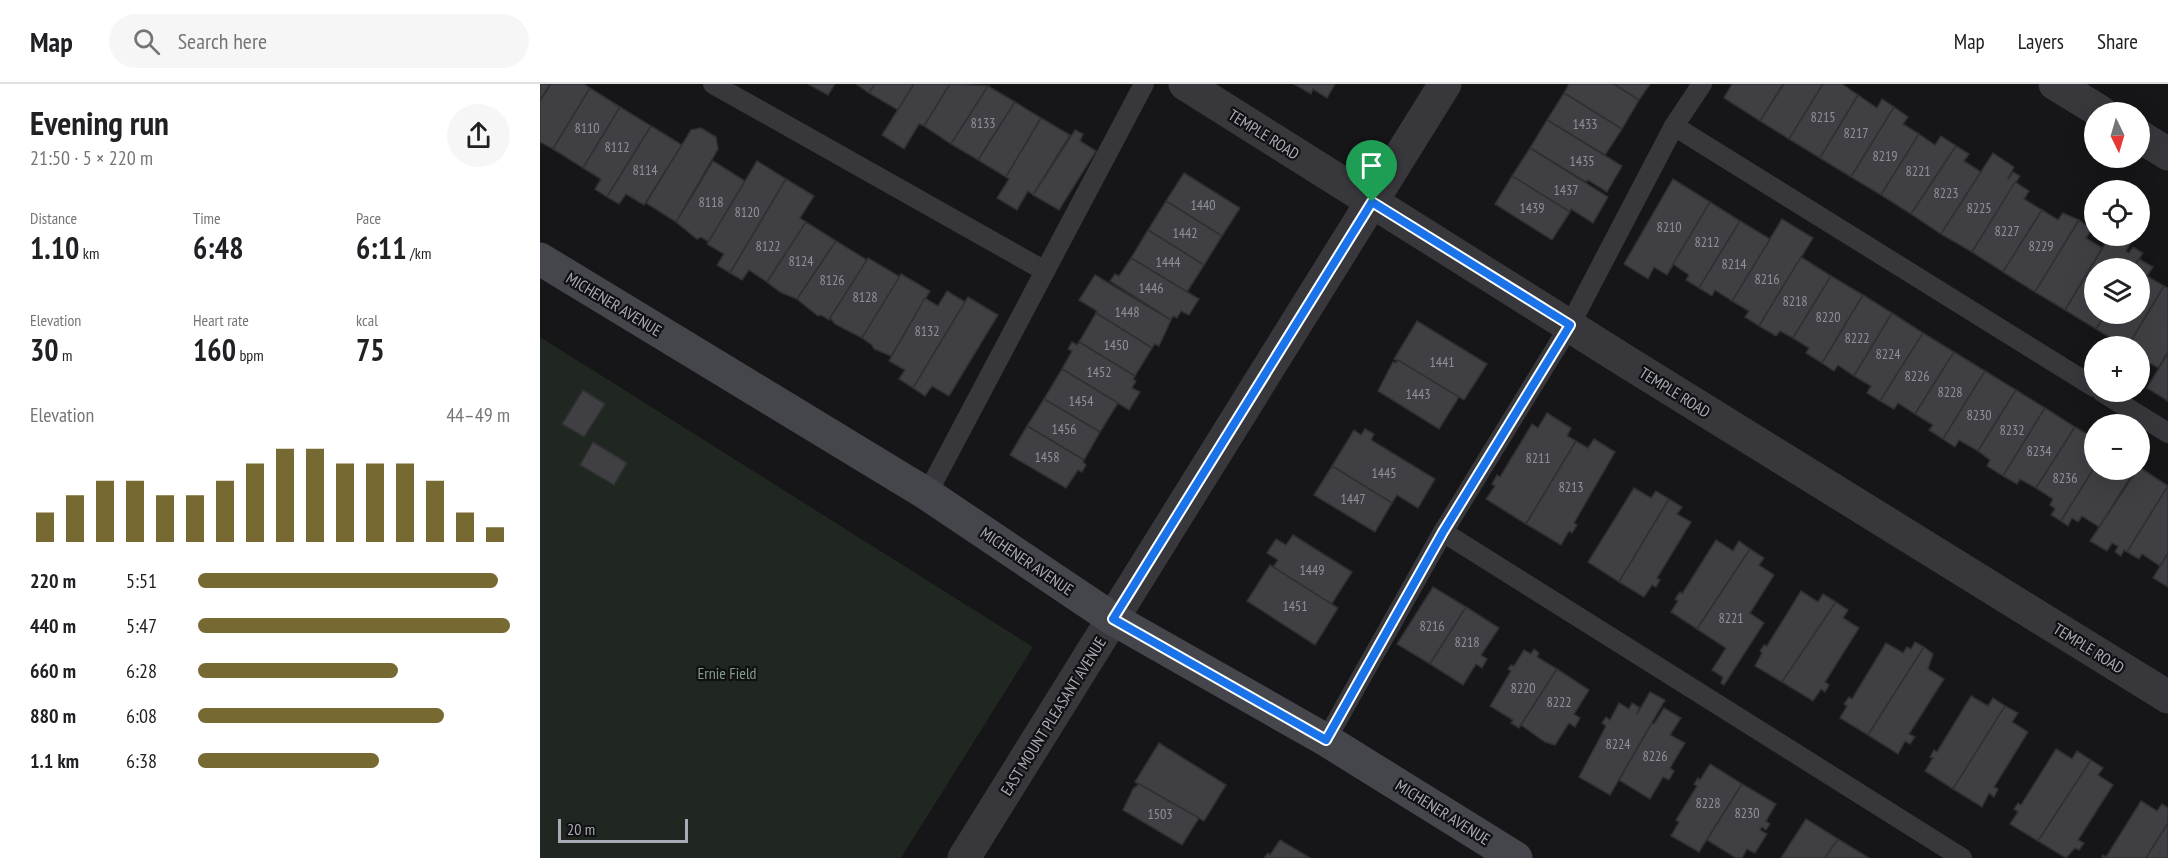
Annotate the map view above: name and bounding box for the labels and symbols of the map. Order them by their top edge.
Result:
north arrow [2084,102,2150,168]
street label: TEMPLE ROAD [1225,104,1303,164]
house number: 8215 [1810,108,1836,126]
house number: 8133 [970,114,996,132]
house number: 1433 [1572,115,1598,133]
house number: 8110 [574,119,600,137]
house number: 8217 [1843,124,1869,142]
house number: 8112 [604,138,630,156]
pin [1346,140,1397,202]
house number: 8219 [1872,147,1898,165]
house number: 1435 [1569,152,1595,170]
house number: 8114 [632,161,658,179]
house number: 8221 [1905,162,1931,180]
house number: 1437 [1553,181,1579,199]
house number: 8223 [1933,184,1959,202]
house number: 8118 [698,193,724,211]
house number: 1440 [1190,196,1216,214]
house number: 1439 [1519,199,1545,217]
house number: 8225 [1966,199,1992,217]
house number: 8120 [734,203,760,221]
house number: 8210 [1656,218,1682,236]
house number: 8227 [1994,222,2020,240]
house number: 1442 [1172,224,1198,242]
house number: 8212 [1694,233,1720,251]
house number: 8122 [755,237,781,255]
house number: 8229 [2028,237,2054,255]
house number: 8124 [788,252,814,270]
house number: 1444 [1155,253,1181,271]
house number: 8214 [1721,255,1747,273]
street label: MICHENER AVENUE [563,268,665,340]
house number: 8216 [1754,270,1780,288]
house number: 8126 [819,271,845,289]
house number: 1446 [1138,279,1164,297]
house number: 8128 [852,288,878,306]
house number: 8218 [1782,292,1808,310]
house number: 1448 [1114,303,1140,321]
house number: 8220 [1815,308,1841,326]
house number: 8132 [914,322,940,340]
house number: 8222 [1844,329,1870,347]
house number: 1450 [1103,336,1129,354]
house number: 8224 [1875,345,1901,363]
house number: 1441 [1429,353,1455,371]
street label: TEMPLE ROAD [1636,362,1714,422]
house number: 1452 [1086,363,1112,381]
house number: 8226 [1904,367,1930,385]
house number: 8228 [1937,383,1963,401]
house number: 1443 [1405,385,1431,403]
house number: 1454 [1068,392,1094,410]
house number: 8230 [1966,406,1992,424]
house number: 1456 [1051,420,1077,438]
house number: 8232 [1999,421,2025,439]
house number: 8234 [2026,442,2052,460]
house number: 1458 [1034,448,1060,466]
house number: 8211 [1525,449,1551,467]
house number: 1445 [1371,464,1397,482]
house number: 8236 [2052,469,2078,487]
house number: 8213 [1558,478,1584,496]
house number: 1447 [1340,490,1366,508]
street label: MICHENER AVENUE [977,523,1077,600]
house number: 1449 [1299,561,1325,579]
house number: 1451 [1282,597,1308,615]
house number: 8221 [1718,609,1744,627]
house number: 8216 [1419,617,1445,635]
street label: TEMPLE ROAD [2050,618,2128,678]
street label: EAST MOUNT PLEASANT AVENUE [996,633,1110,799]
house number: 8218 [1454,633,1480,651]
park label: Ernie Field [697,663,757,683]
house number: 8220 [1510,679,1536,697]
house number: 8222 [1546,693,1572,711]
house number: 8224 [1605,735,1631,753]
house number: 8226 [1642,747,1668,765]
street label: MICHENER AVENUE [1392,775,1494,849]
house number: 8228 [1695,794,1721,812]
house number: 8230 [1734,804,1760,822]
house number: 1503 [1147,805,1173,823]
scale bar [558,816,688,844]

